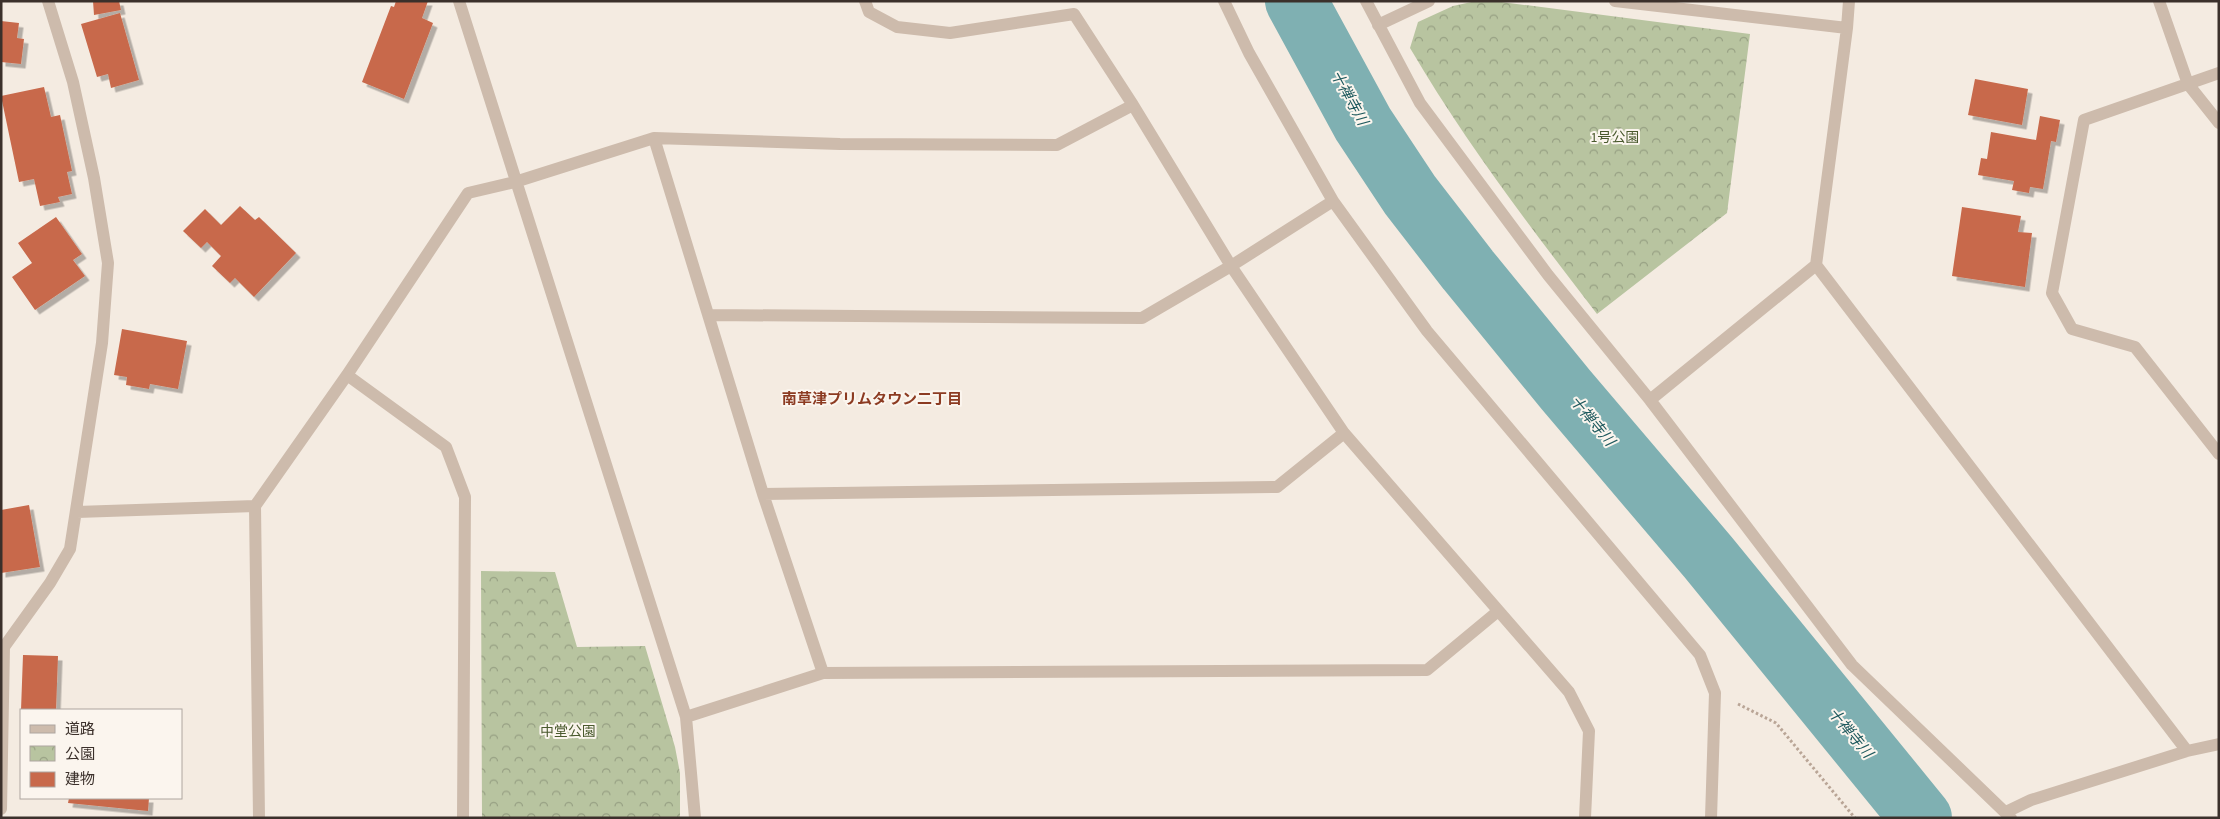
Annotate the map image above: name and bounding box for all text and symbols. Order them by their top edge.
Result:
water label: 十禅寺川 [1325,67,1374,131]
park label: 1号公園 [1591,128,1639,148]
district label: 南草津プリムタウン二丁目 [782,389,962,410]
water label: 十禅寺川 [1565,391,1621,452]
water label: 十禅寺川 [1823,703,1879,764]
legend [20,709,182,799]
text: 道路 [65,719,95,740]
park label: 中堂公園 [540,722,596,742]
text: 公園 [65,744,95,765]
text: 建物 [65,769,95,790]

